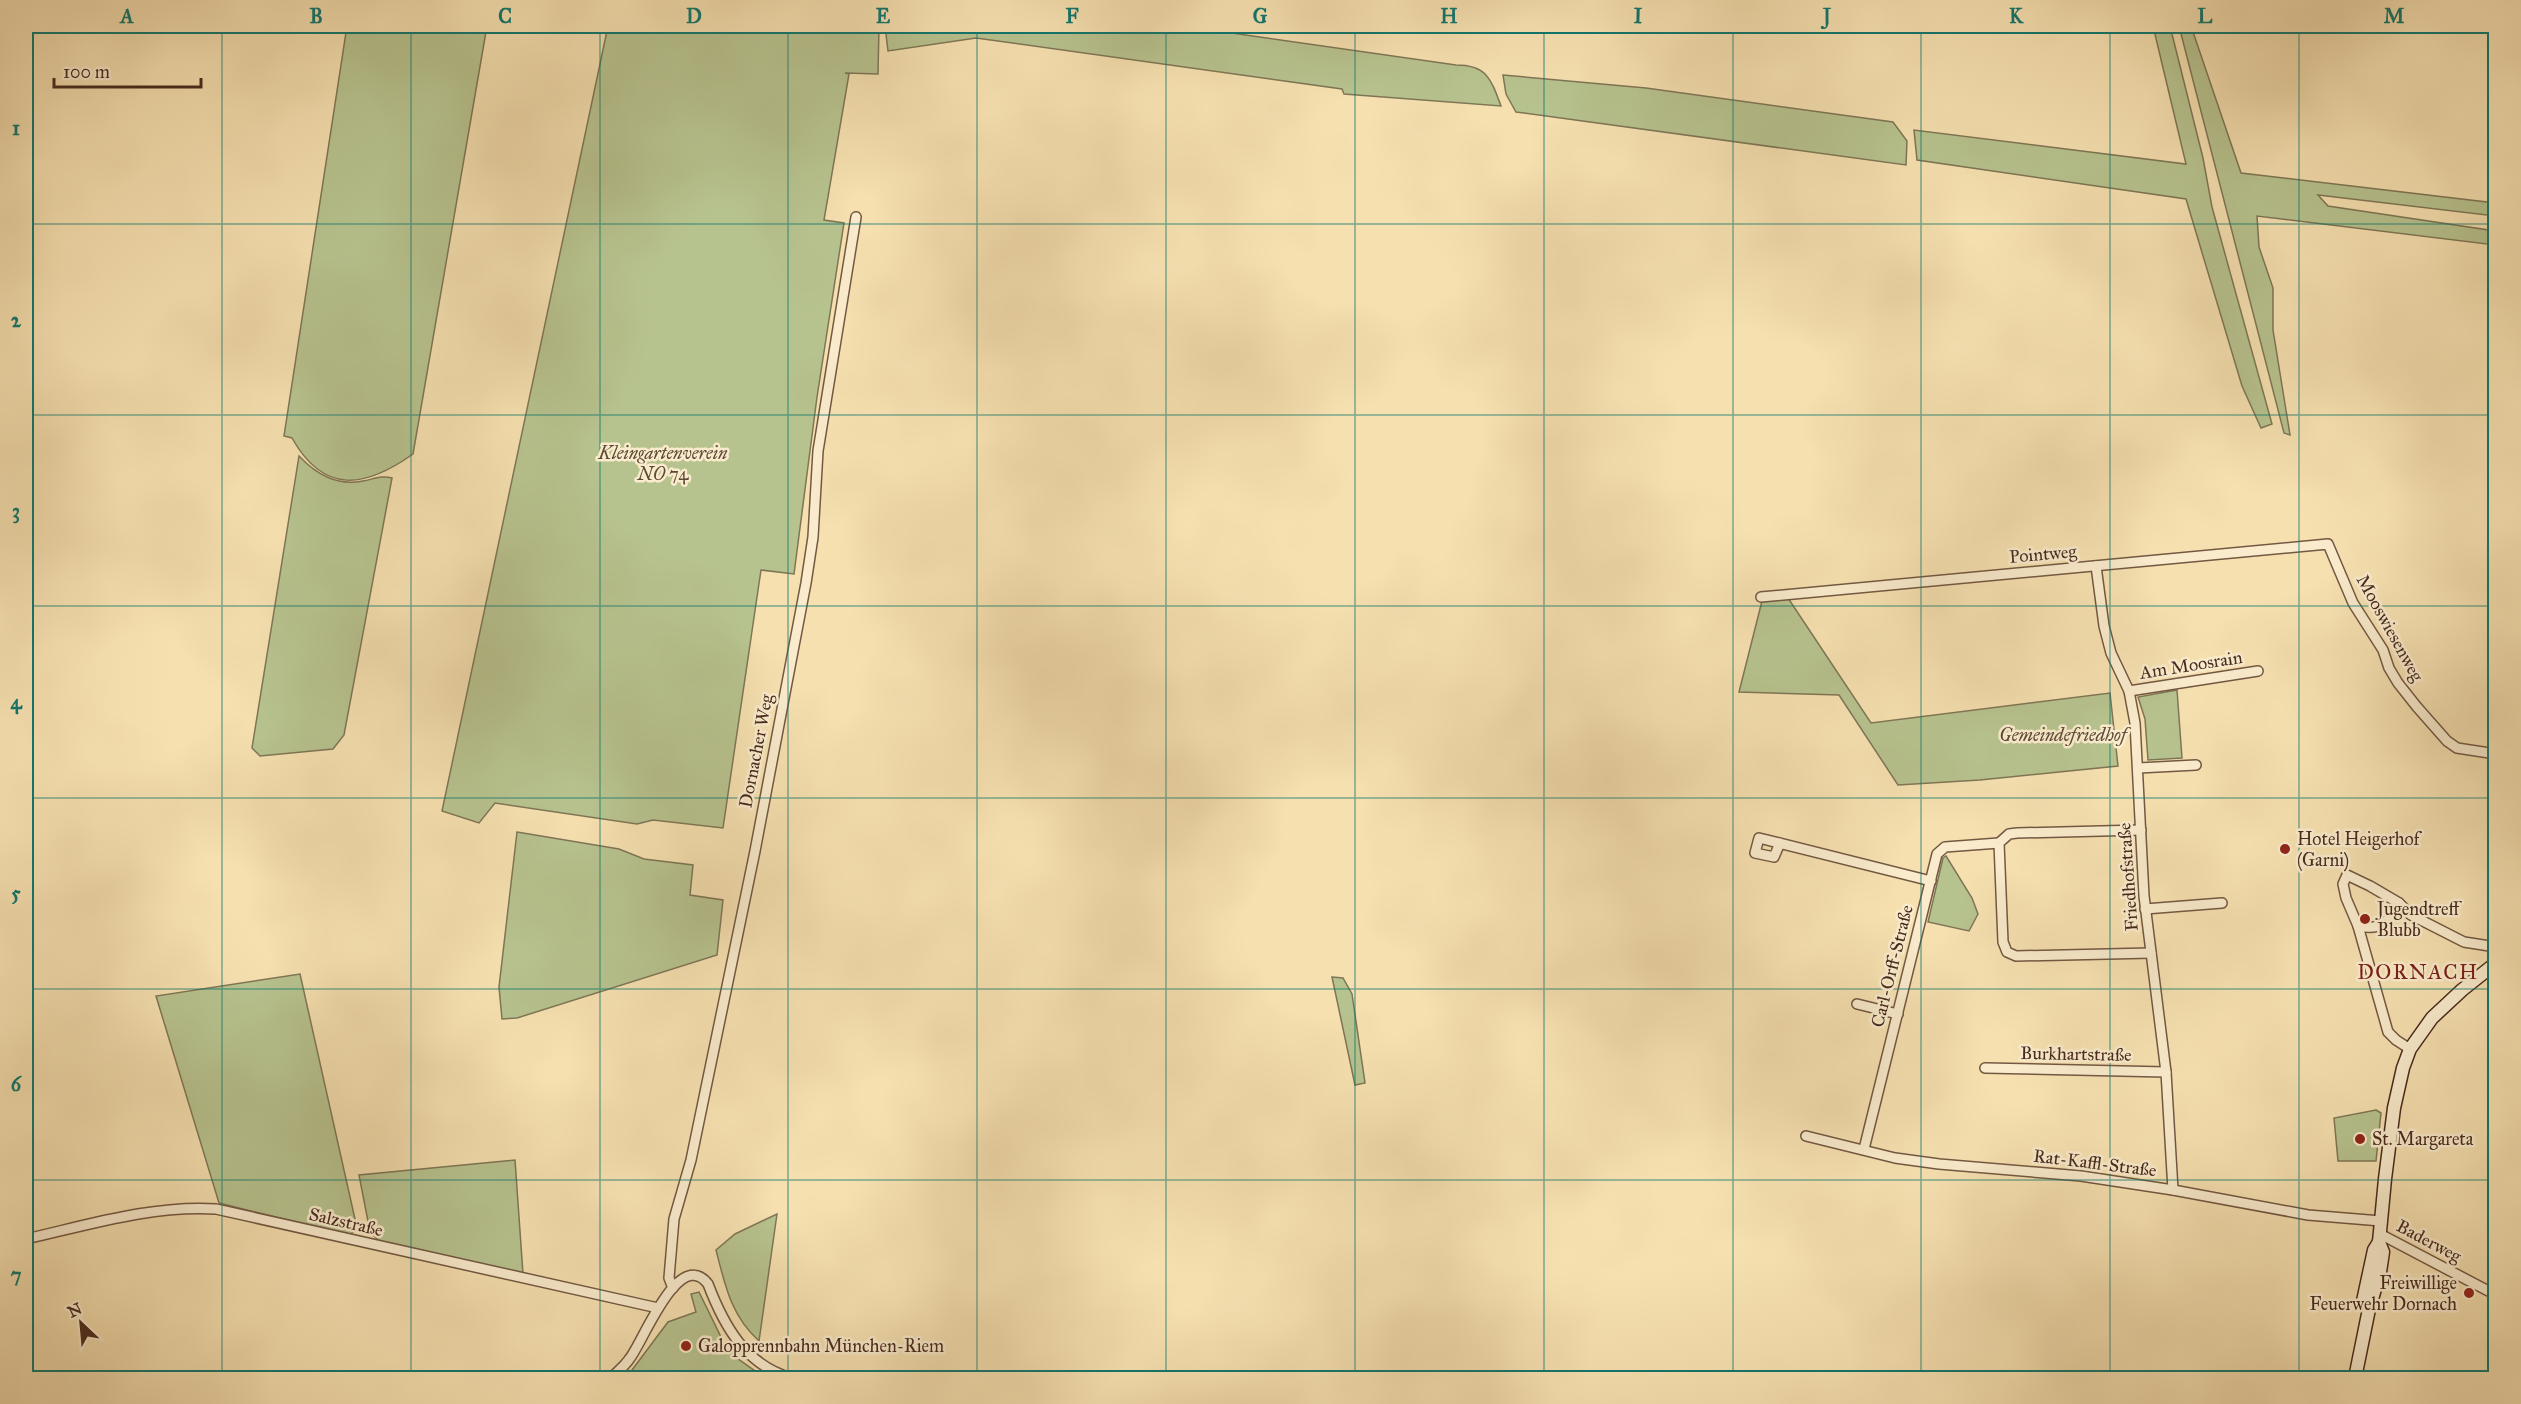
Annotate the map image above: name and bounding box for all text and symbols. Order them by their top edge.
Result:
text: A [118,4,134,28]
text: B [309,4,323,28]
text: C [498,4,512,28]
text: D [686,4,702,28]
text: E [876,4,891,28]
text: F [1065,4,1079,28]
text: G [1253,4,1268,28]
text: H [1440,4,1458,28]
text: I [1634,4,1643,28]
text: J [1820,4,1832,30]
text: K [2009,4,2024,28]
text: L [2198,4,2213,28]
text: M [2384,4,2405,28]
scale bar [54,51,201,89]
text: 100 m [63,61,110,83]
text: 1 [12,116,20,140]
text: 2 [11,308,22,332]
park label: Kleingartenverein NO 74 [598,442,728,485]
text: 3 [12,499,20,524]
street label: Pointweg [2008,540,2078,569]
street label: Mooswiesenweg [2351,571,2429,686]
street label: Am Moosrain [2137,646,2244,684]
text: 4 [10,690,22,715]
street label: Dornacher Weg [734,692,779,810]
park label: Gemeindefriedhof [1999,724,2132,746]
street label: Friedhofstraße [2113,822,2143,932]
place label: Hotel Heigerhof (Garni) [2297,828,2423,872]
marker: Hotel Heigerhof (Garni) [2278,842,2292,856]
text: 5 [11,881,21,905]
place label: Jugendtreff Blubb [2375,898,2463,941]
street label: Carl-Orff-Straße [1866,903,1918,1029]
marker: Jugendtreff Blubb [2358,912,2372,926]
district label: DORNACH [2357,959,2479,985]
street label: Burkhartstraße [2020,1042,2132,1066]
text: 6 [11,1072,23,1096]
place label: St. Margareta [2372,1128,2474,1151]
marker: St. Margareta [2353,1132,2367,1146]
street label: Rat-Kaffl-Straße [2032,1145,2158,1181]
street label: Salzstraße [307,1203,385,1241]
street label: Baderweg [2392,1215,2466,1268]
text: 7 [11,1263,22,1287]
place label: Freiwillige Feuerwehr Dornach [2309,1272,2457,1315]
marker: Freiwillige Feuerwehr Dornach [2462,1286,2476,1300]
north arrow [51,1293,111,1353]
text: N [64,1298,85,1321]
place label: Galopprennbahn München-Riem [698,1335,944,1357]
marker: Galopprennbahn München-Riem [679,1339,693,1353]

